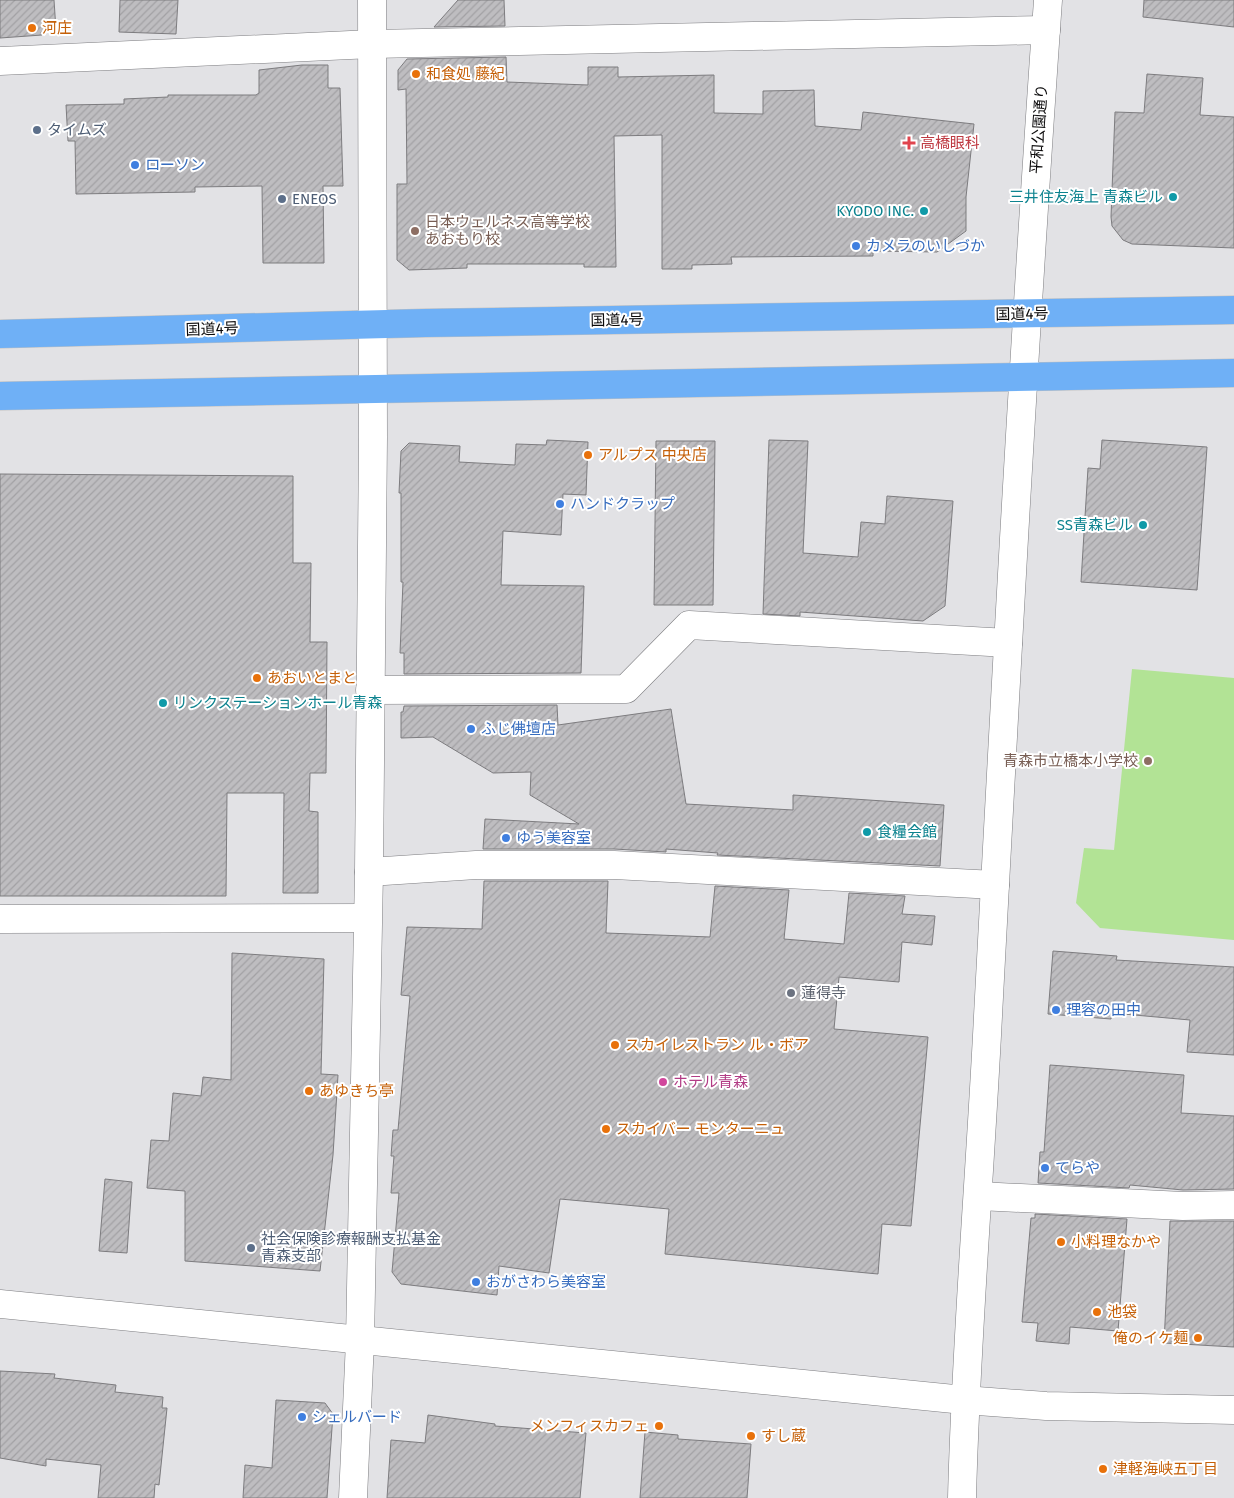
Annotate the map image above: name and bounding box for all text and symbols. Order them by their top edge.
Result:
place label: 河庄 [42,19,72,37]
marker: 河庄 [26,22,38,34]
place label: 和食処 藤紀 [426,65,505,83]
marker: 和食処 藤紀 [410,68,422,80]
street label: 平和公園通り [1027,83,1051,175]
place label: タイムズ [47,121,107,139]
marker: タイムズ [31,124,43,136]
place label: 高橋眼科 [920,134,980,152]
marker: 高橋眼科 [902,136,916,150]
place label: ローソン [145,156,205,174]
marker: ローソン [129,159,141,171]
place label: 三井住友海上 青森ビル [1009,188,1163,206]
place label: ENEOS [292,190,337,208]
marker: 三井住友海上 青森ビル [1167,191,1179,203]
marker: ENEOS [276,193,288,205]
place label: KYODO INC. [836,202,914,220]
marker: KYODO INC. [918,205,930,217]
place label: 日本ウェルネス高等学校 あおもり校 [425,213,590,248]
marker: 日本ウェルネス高等学校 あおもり校 [409,225,421,237]
place label: カメラのいしづか [866,237,985,255]
marker: カメラのいしづか [850,240,862,252]
street label: 国道4号 [995,305,1049,323]
street label: 国道4号 [590,311,644,329]
street label: 国道4号 [185,319,239,339]
place label: アルプス 中央店 [598,446,707,464]
marker: アルプス 中央店 [582,449,594,461]
place label: ハンドクラップ [570,495,675,513]
marker: ハンドクラップ [554,498,566,510]
place label: SS青森ビル [1057,516,1133,534]
marker: SS青森ビル [1137,519,1149,531]
place label: あおいとまと [267,669,357,687]
marker: あおいとまと [251,672,263,684]
place label: リンクステーションホール青森 [173,694,382,712]
marker: リンクステーションホール青森 [157,697,169,709]
place label: ふじ佛壇店 [481,720,556,738]
marker: ふじ佛壇店 [465,723,477,735]
place label: 青森市立橋本小学校 [1003,752,1138,770]
marker: 青森市立橋本小学校 [1142,755,1154,767]
place label: 食糧会館 [877,823,937,841]
marker: 食糧会館 [861,826,873,838]
place label: ゆう美容室 [516,829,591,847]
marker: ゆう美容室 [500,832,512,844]
place label: 蓮得寺 [801,984,846,1002]
marker: 蓮得寺 [785,987,797,999]
place label: 理容の田中 [1066,1001,1141,1019]
marker: 理容の田中 [1050,1004,1062,1016]
place label: スカイレストラン ル・ボア [625,1036,809,1054]
marker: スカイレストラン ル・ボア [609,1039,621,1051]
place label: ホテル青森 [673,1073,748,1091]
marker: ホテル青森 [657,1076,669,1088]
place label: あゆきち亭 [319,1082,394,1100]
marker: あゆきち亭 [303,1085,315,1097]
place label: スカイバー モンターニュ [616,1120,785,1138]
marker: スカイバー モンターニュ [600,1123,612,1135]
place label: てらや [1055,1159,1100,1177]
marker: てらや [1039,1162,1051,1174]
place label: 社会保険診療報酬支払基金 青森支部 [261,1230,441,1265]
place label: 小料理なかや [1071,1233,1161,1251]
marker: 小料理なかや [1055,1236,1067,1248]
marker: 社会保険診療報酬支払基金 青森支部 [245,1242,257,1254]
place label: おがさわら美容室 [486,1273,606,1291]
marker: おがさわら美容室 [470,1276,482,1288]
place label: 池袋 [1107,1303,1137,1321]
marker: 池袋 [1091,1306,1103,1318]
place label: 俺のイケ麺 [1113,1329,1188,1347]
marker: 俺のイケ麺 [1192,1332,1204,1344]
place label: シェルバード [312,1408,402,1426]
marker: シェルバード [296,1411,308,1423]
place label: メンフィスカフェ [530,1417,649,1435]
marker: メンフィスカフェ [653,1420,665,1432]
place label: すし蔵 [761,1427,806,1445]
marker: すし蔵 [745,1430,757,1442]
place label: 津軽海峡五丁目 [1113,1460,1218,1478]
marker: 津軽海峡五丁目 [1097,1463,1109,1475]

